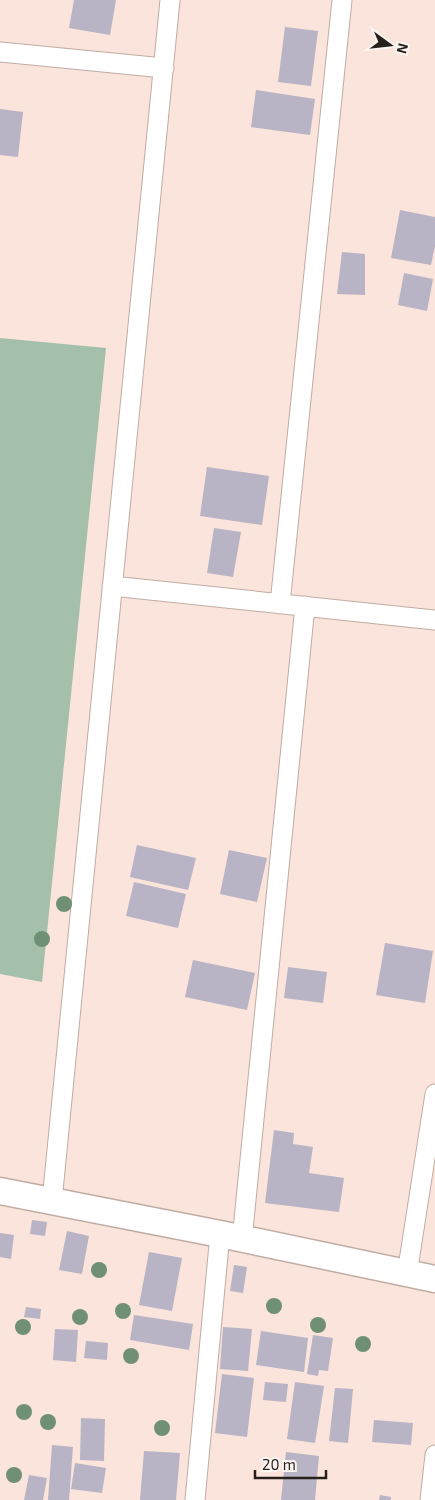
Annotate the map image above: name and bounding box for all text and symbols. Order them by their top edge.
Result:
north arrow [365,20,415,70]
text: N [394,41,413,56]
scale bar [255,1448,326,1480]
text: 20 m [262,1455,296,1473]

